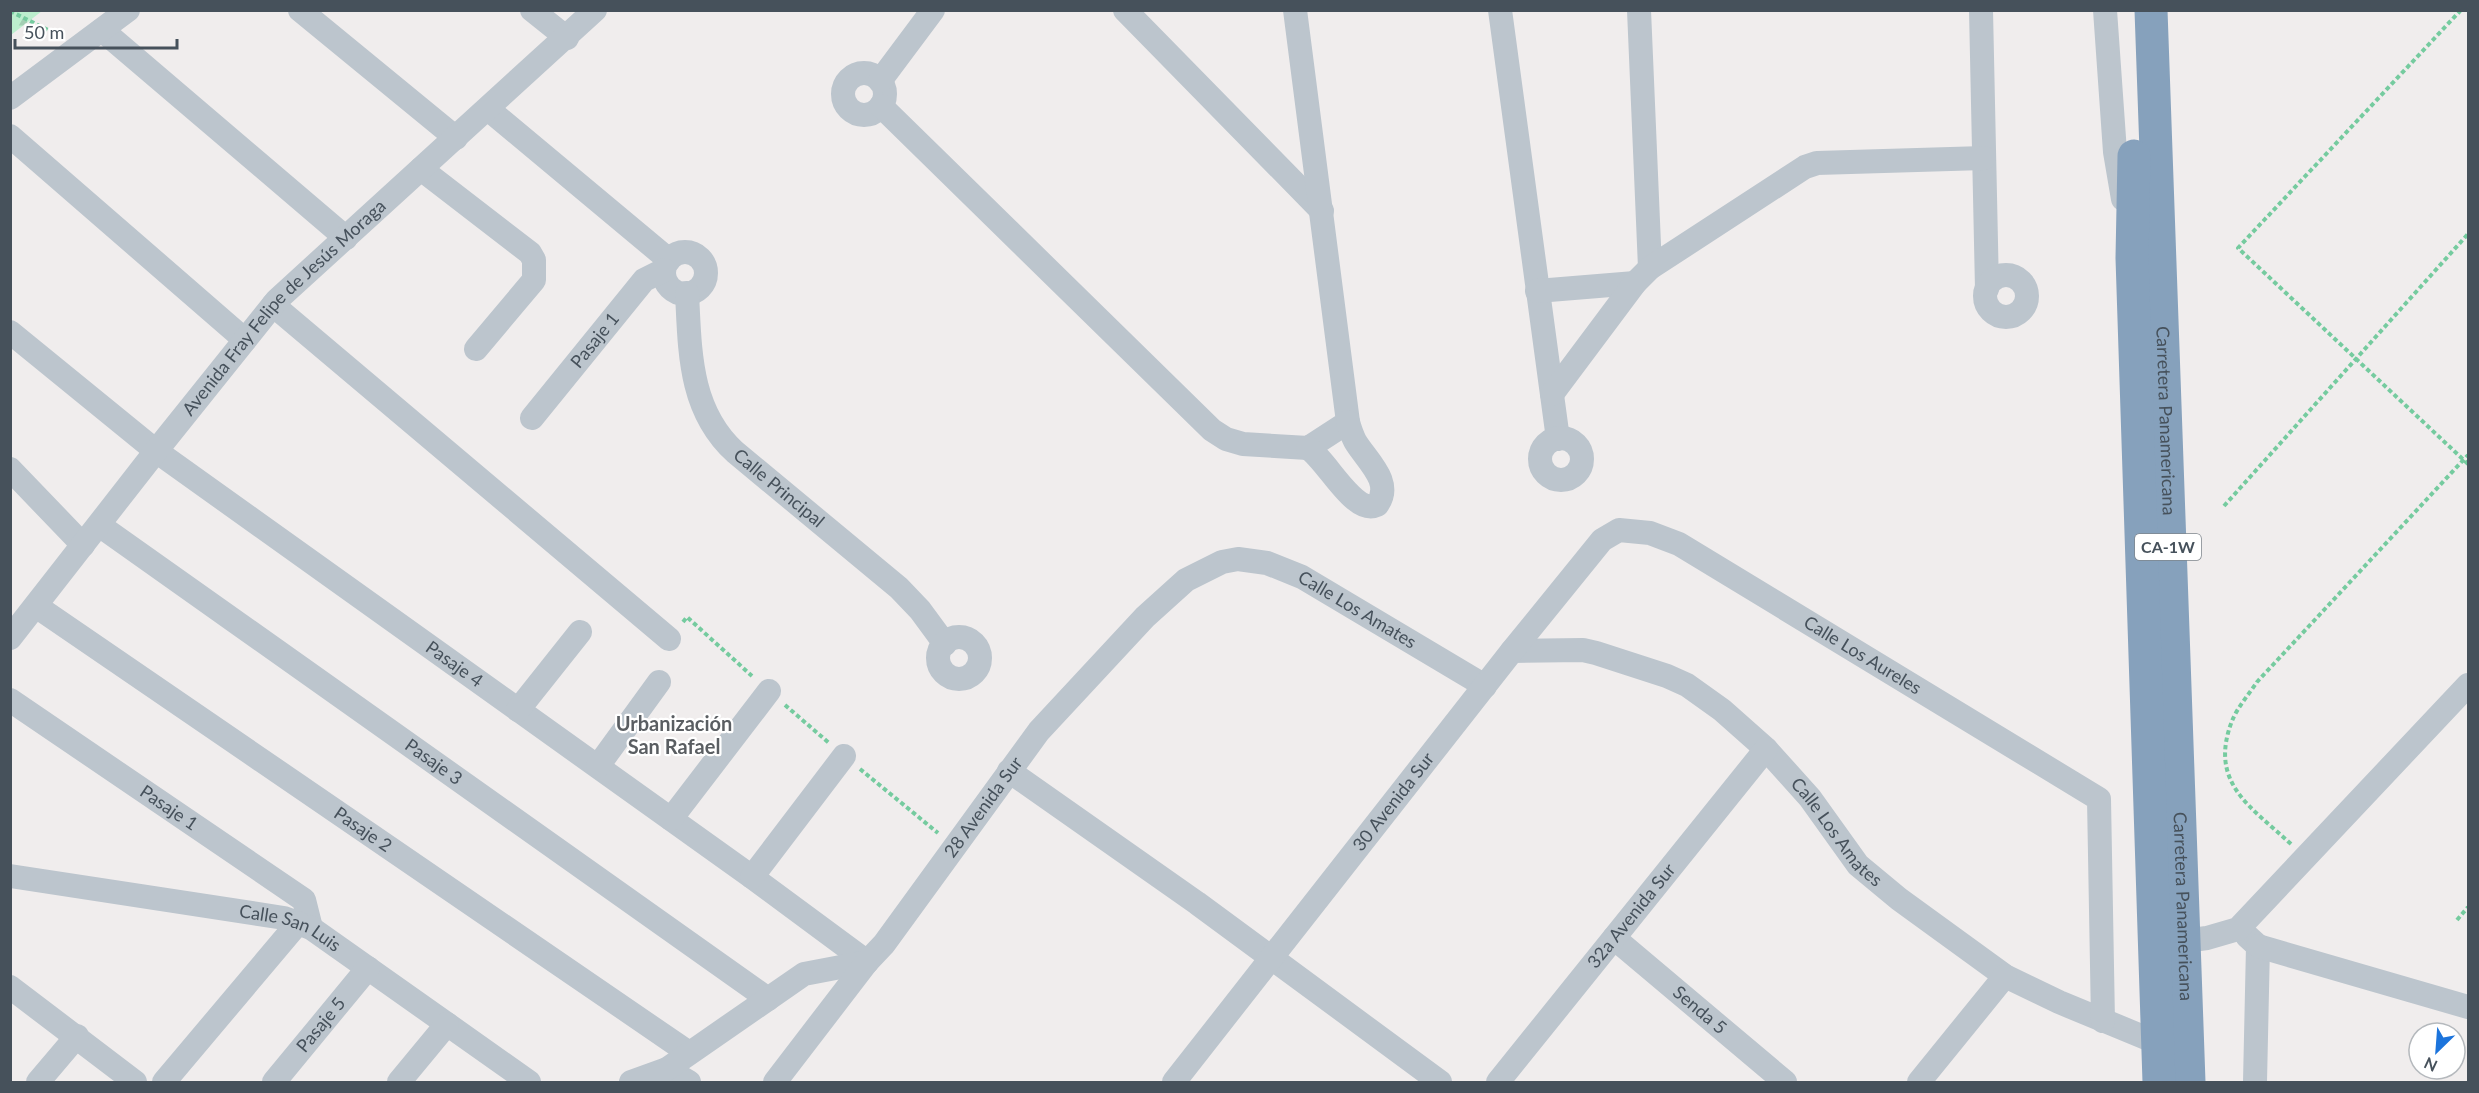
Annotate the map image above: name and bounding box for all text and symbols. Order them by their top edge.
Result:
scale bar [15,12,177,50]
text: 50 m [24,21,64,43]
street label: Avenida Fray Felipe de Jesús Moraga [177,194,390,420]
street label: Pasaje 1 [565,308,623,372]
street label: Carretera Panamericana [2152,326,2181,516]
street label: Calle Principal [730,444,829,532]
road number: CA-1W [2135,534,2201,560]
street label: Calle Los Amates [1295,565,1421,653]
street label: Calle Los Aureles [1800,610,1926,699]
street label: Pasaje 4 [422,636,488,691]
district label: Urbanización San Rafael [616,711,732,758]
street label: Pasaje 3 [401,733,467,789]
street label: 30 Avenida Sur [1347,747,1439,855]
street label: 28 Avenida Sur [939,752,1027,861]
street label: Calle Los Amates [1787,773,1887,891]
street label: Pasaje 1 [136,780,202,835]
street label: Pasaje 2 [330,801,396,856]
street label: Carretera Panamericana [2169,811,2198,1001]
street label: 32a Avenida Sur [1582,858,1680,972]
street label: Calle San Luis [238,899,346,956]
street label: Senda 5 [1669,981,1732,1038]
street label: Pasaje 5 [291,992,350,1056]
north arrow [2407,1021,2467,1081]
text: N [2421,1054,2440,1076]

